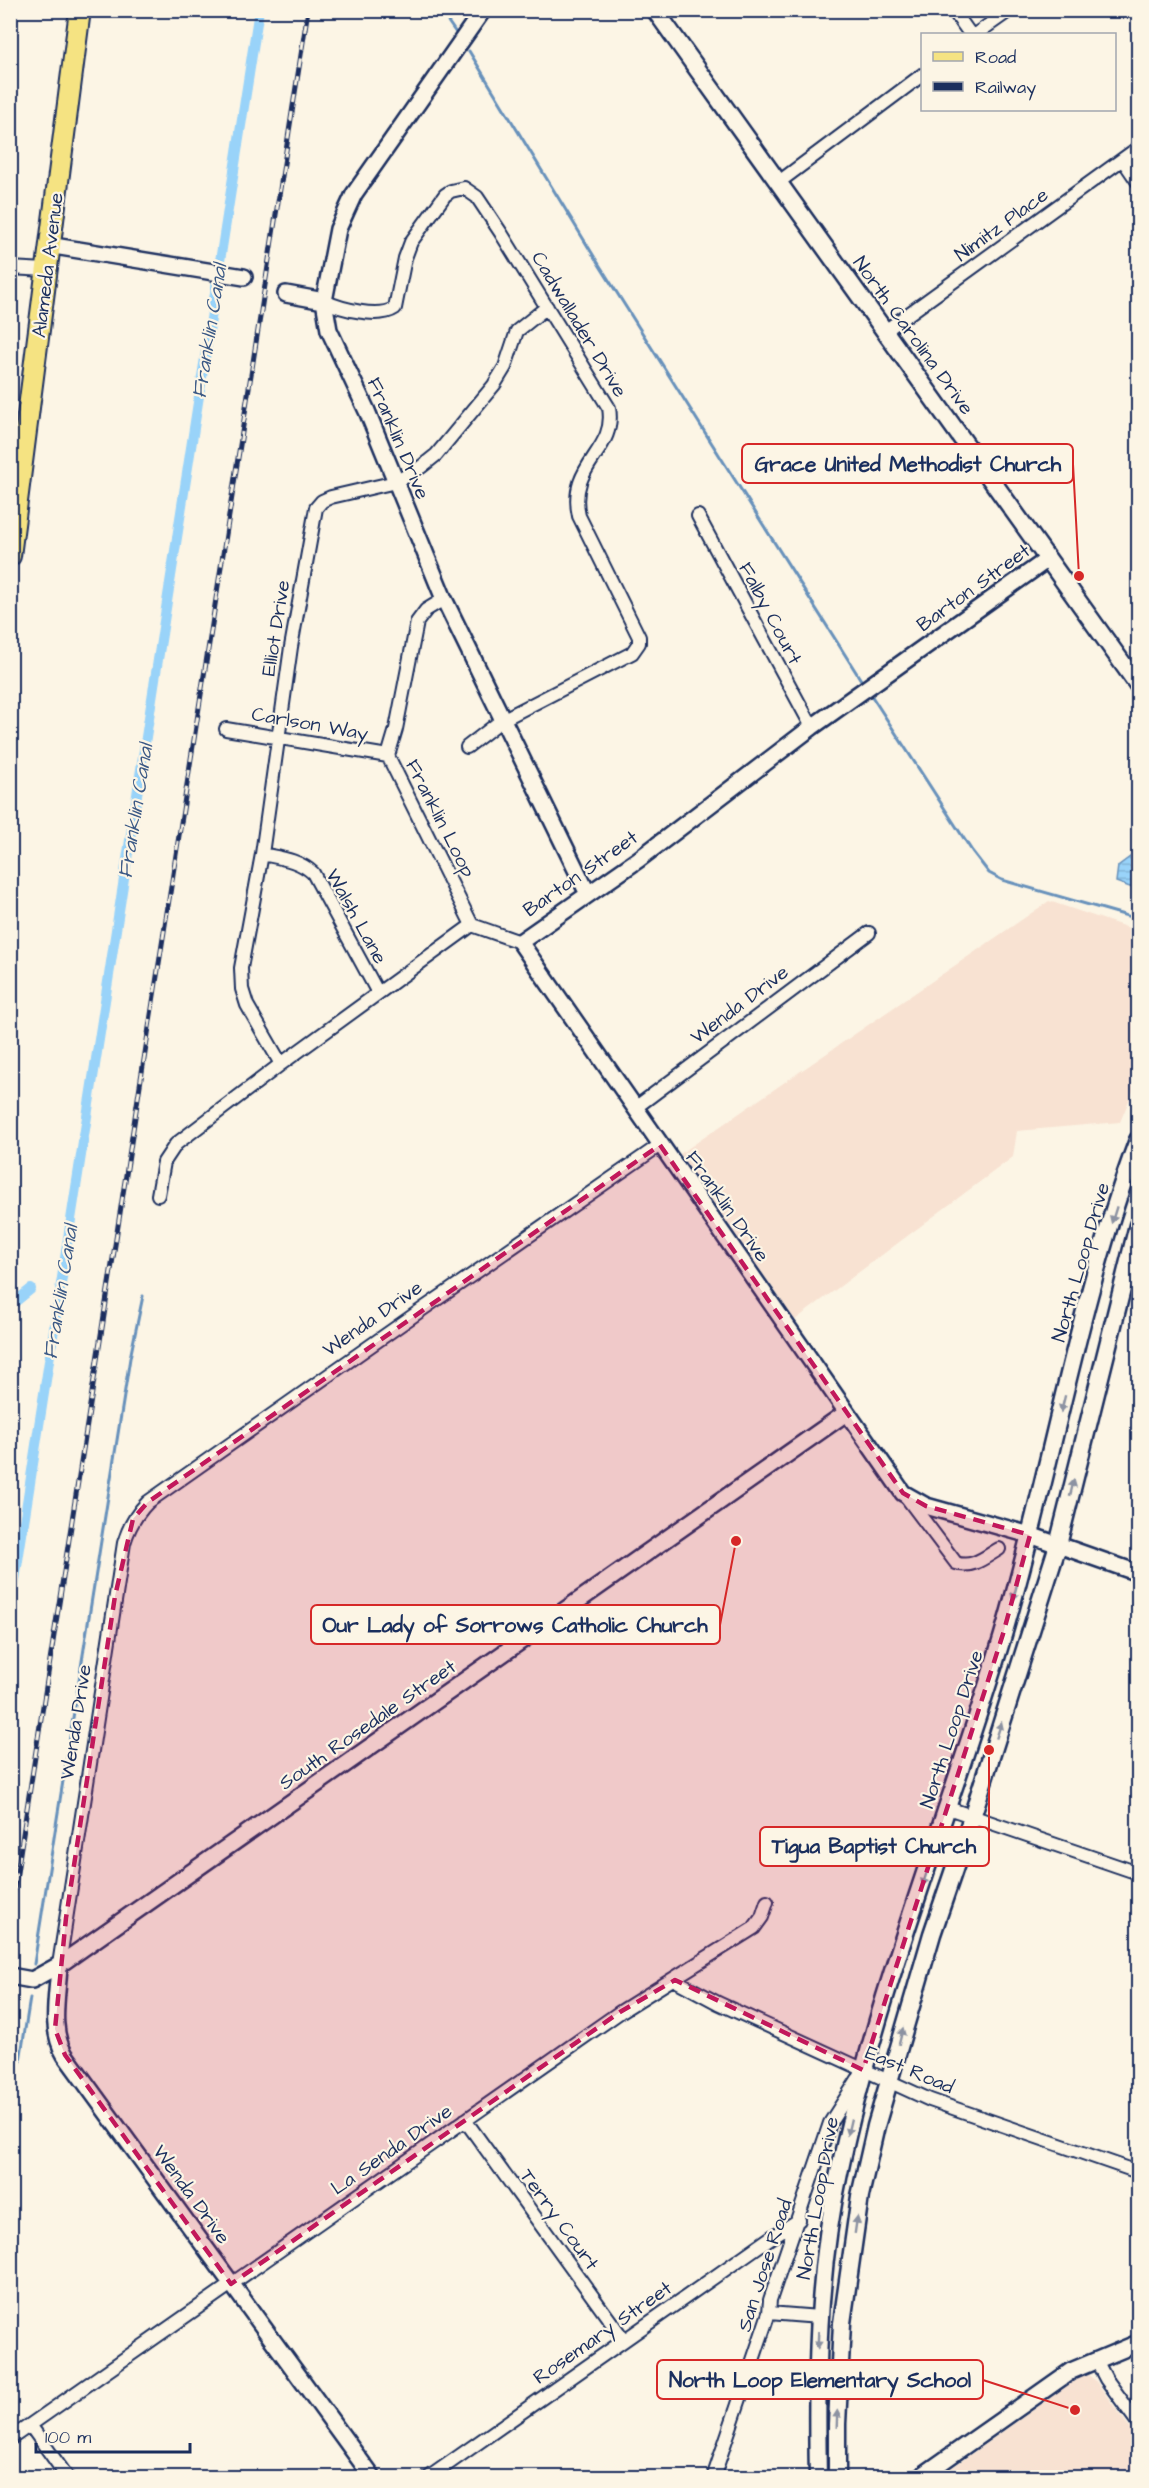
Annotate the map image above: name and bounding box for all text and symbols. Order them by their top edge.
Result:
legend [921,33,1116,111]
text: Road [975,45,1016,70]
text: Railway [975,75,1036,101]
street label: Nimitz Place [949,181,1054,268]
street label: Alameda Avenue [25,191,71,339]
street label: Cadwallader Drive [524,246,634,403]
street label: North Carolina Drive [846,250,980,421]
water label: Franklin Canal [185,259,235,400]
street label: Franklin Drive [360,373,436,504]
callout: Grace United Methodist Church [742,444,1073,483]
text: Grace United Methodist Church [755,450,1062,479]
street label: Barton Street [911,537,1036,639]
street label: Falby Court [731,557,809,670]
street label: Elliot Drive [255,578,297,678]
street label: Carlson Way [249,700,370,749]
water label: Franklin Canal [111,739,161,880]
street label: Franklin Loop [398,755,482,882]
street label: Barton Street [517,824,644,924]
street label: Walsh Lane [318,864,394,969]
street label: Wenda Drive [685,959,795,1051]
street label: Franklin Drive [679,1145,776,1268]
street label: North Loop Drive [1045,1179,1117,1345]
one-way arrow [1108,1206,1118,1224]
water label: Franklin Canal [36,1220,86,1361]
street label: Wenda Drive [317,1274,428,1364]
one-way arrow [1057,1394,1067,1413]
one-way arrow [1068,1479,1078,1497]
one-way arrow [1009,1583,1019,1601]
callout: Our Lady of Sorrows Catholic Church [311,1605,720,1644]
text: Our Lady of Sorrows Catholic Church [322,1611,708,1643]
street label: North Loop Drive [913,1647,991,1812]
street label: South Rosedale Street [273,1653,462,1797]
street label: Wenda Drive [53,1662,99,1782]
one-way arrow [995,1721,1004,1739]
callout: Tigua Baptist Church [760,1827,989,1866]
text: Tigua Baptist Church [771,1832,977,1863]
one-way arrow [919,1869,929,1887]
one-way arrow [897,2027,907,2045]
street label: East Road [861,2039,958,2101]
street label: La Senda Drive [325,2097,458,2202]
street label: North Loop Drive [790,2115,846,2282]
one-way arrow [844,2118,854,2136]
street label: Wenda Drive [146,2139,237,2250]
street label: Terry Court [512,2163,605,2277]
street label: San Jose Road [730,2196,800,2335]
one-way arrow [851,2216,860,2235]
street label: Rosemary Street [527,2274,678,2392]
one-way arrow [814,2331,823,2350]
callout: North Loop Elementary School [657,2360,983,2399]
text: North Loop Elementary School [669,2366,972,2398]
one-way arrow [833,2410,842,2429]
scale bar [36,2416,190,2454]
text: 100 m [45,2425,91,2450]

